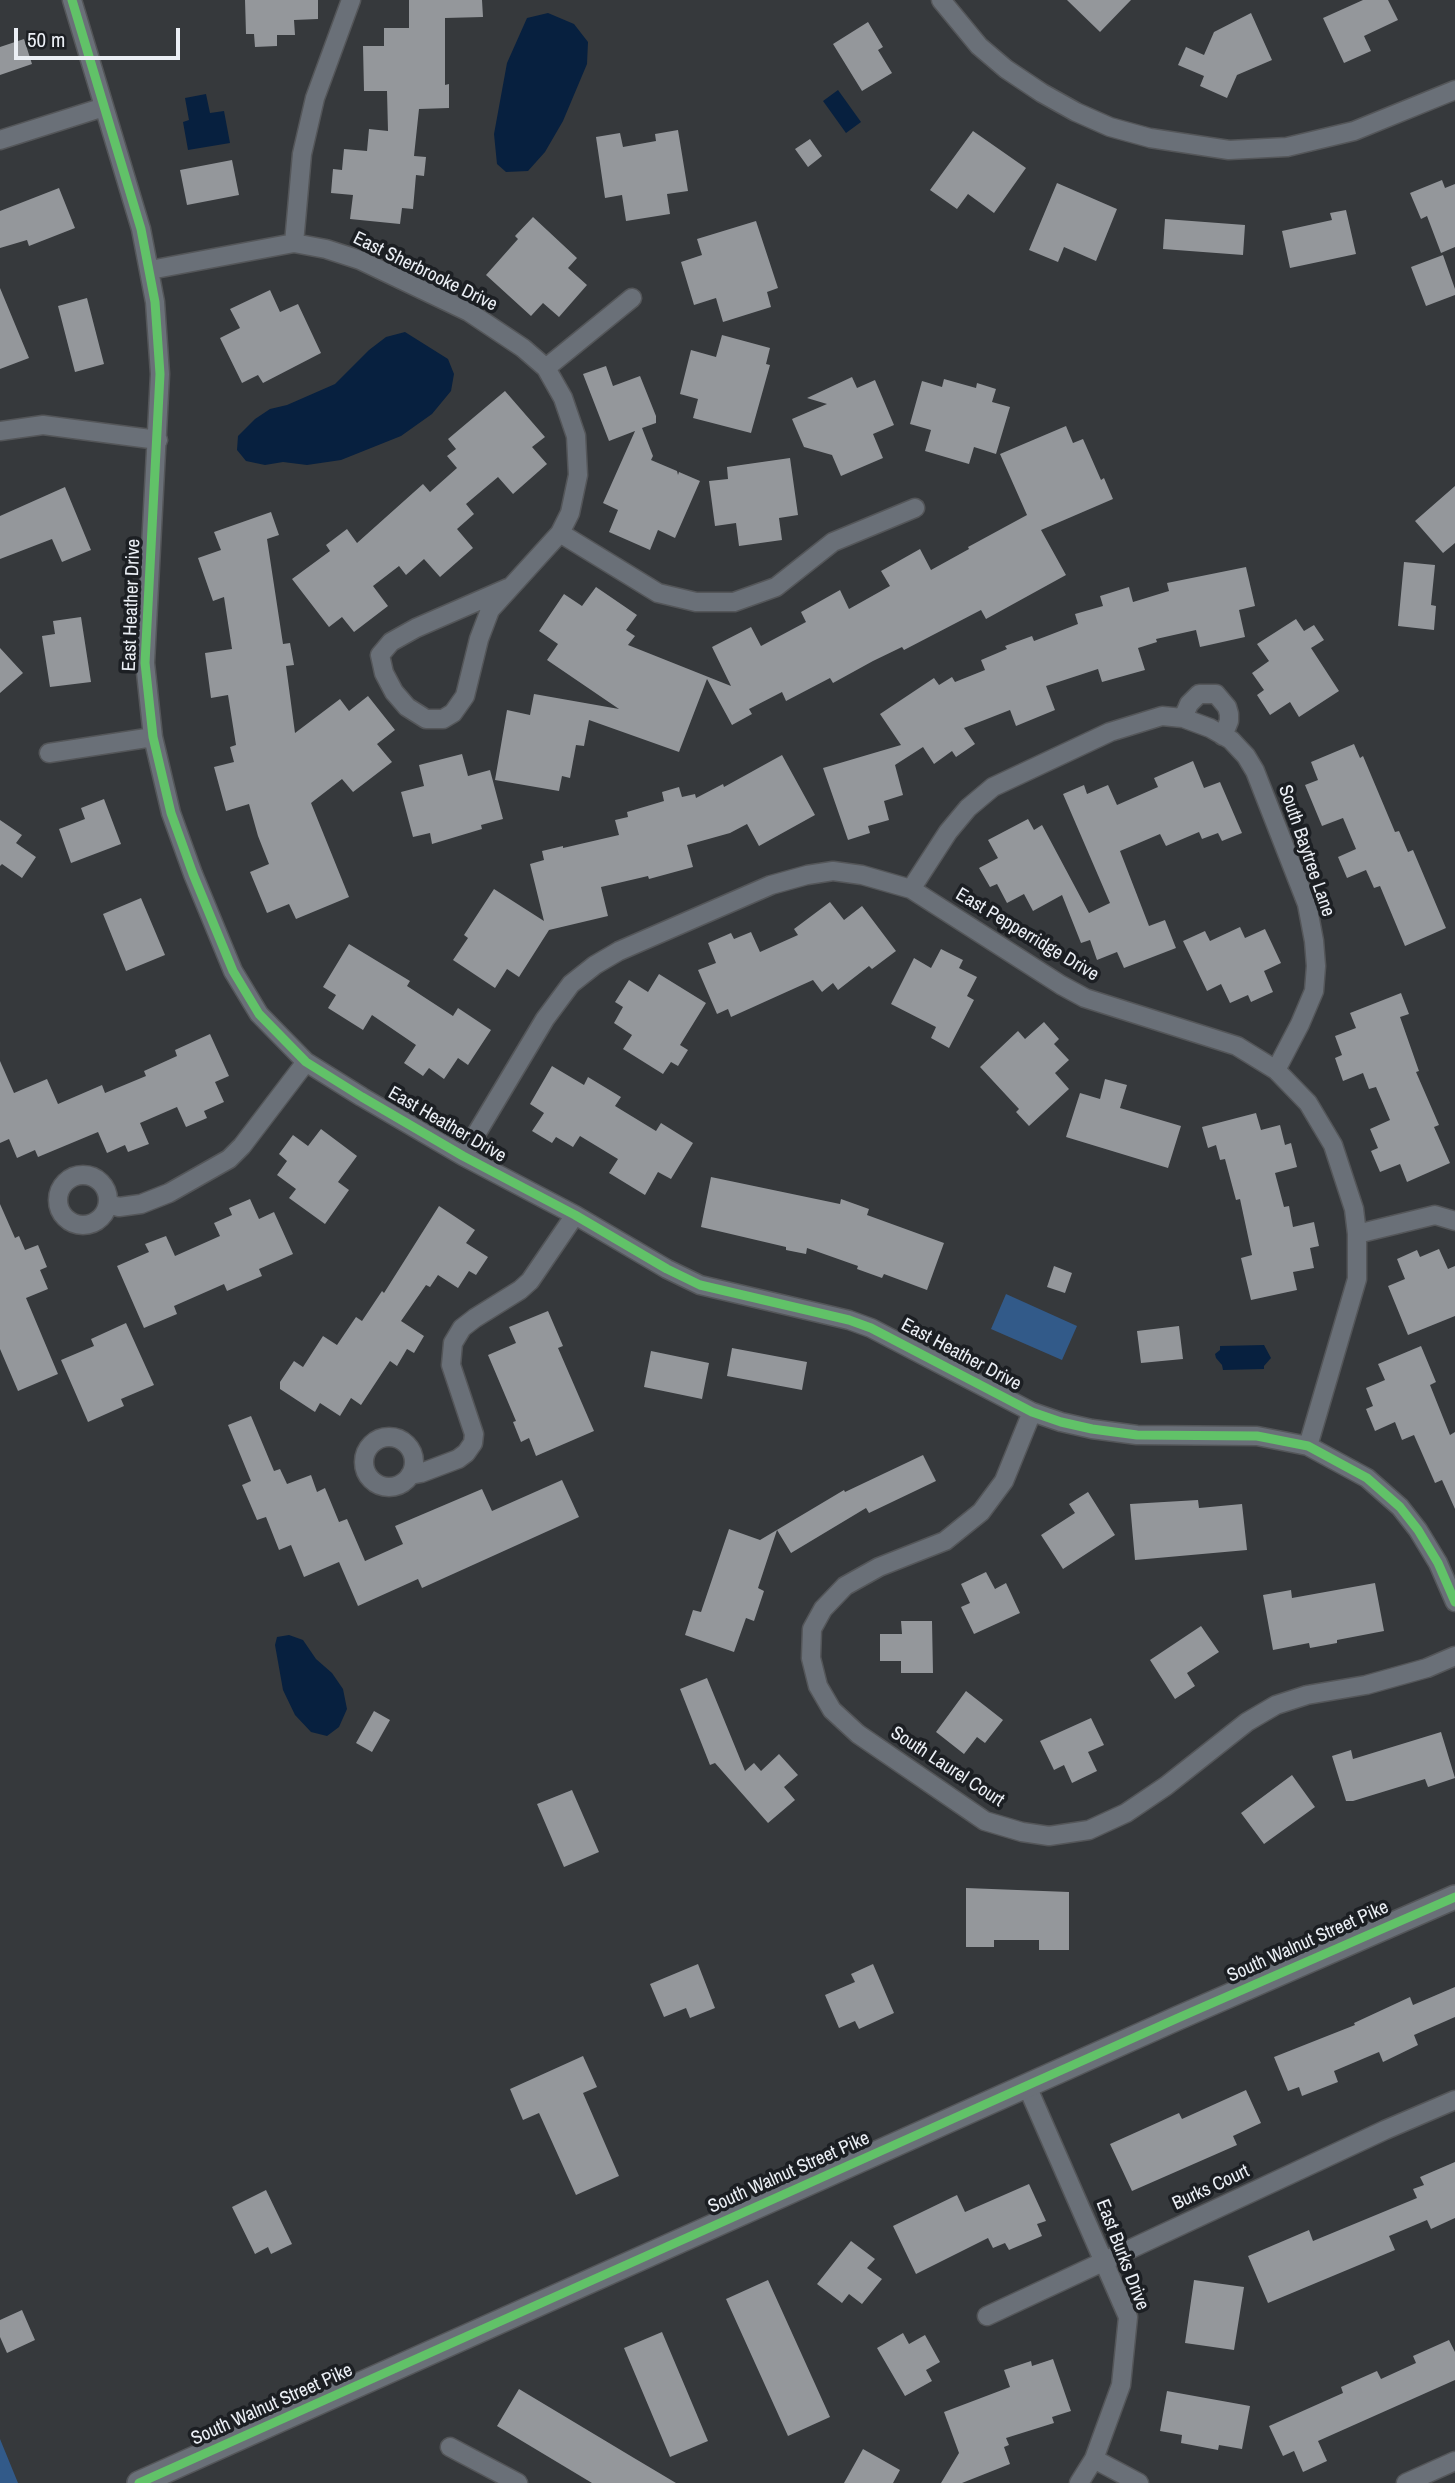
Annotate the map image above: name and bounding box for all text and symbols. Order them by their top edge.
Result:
scale bar [18,14,184,58]
text: 50 m [27,25,65,54]
street label: East Sherbrooke Drive [349,227,501,317]
street label: East Heather Drive [118,538,146,672]
street label: South Baytree Lane [1273,782,1339,920]
street label: East Pepperridge Drive [951,883,1103,987]
street label: East Heather Drive [384,1082,510,1168]
street label: East Heather Drive [897,1314,1025,1396]
street label: South Laurel Court [886,1722,1008,1812]
street label: South Walnut Street Pike [1224,1896,1392,1988]
street label: South Walnut Street Pike [705,2127,873,2219]
street label: Burks Court [1169,2160,1253,2216]
street label: East Burks Drive [1090,2196,1154,2314]
street label: South Walnut Street Pike [188,2359,356,2451]

